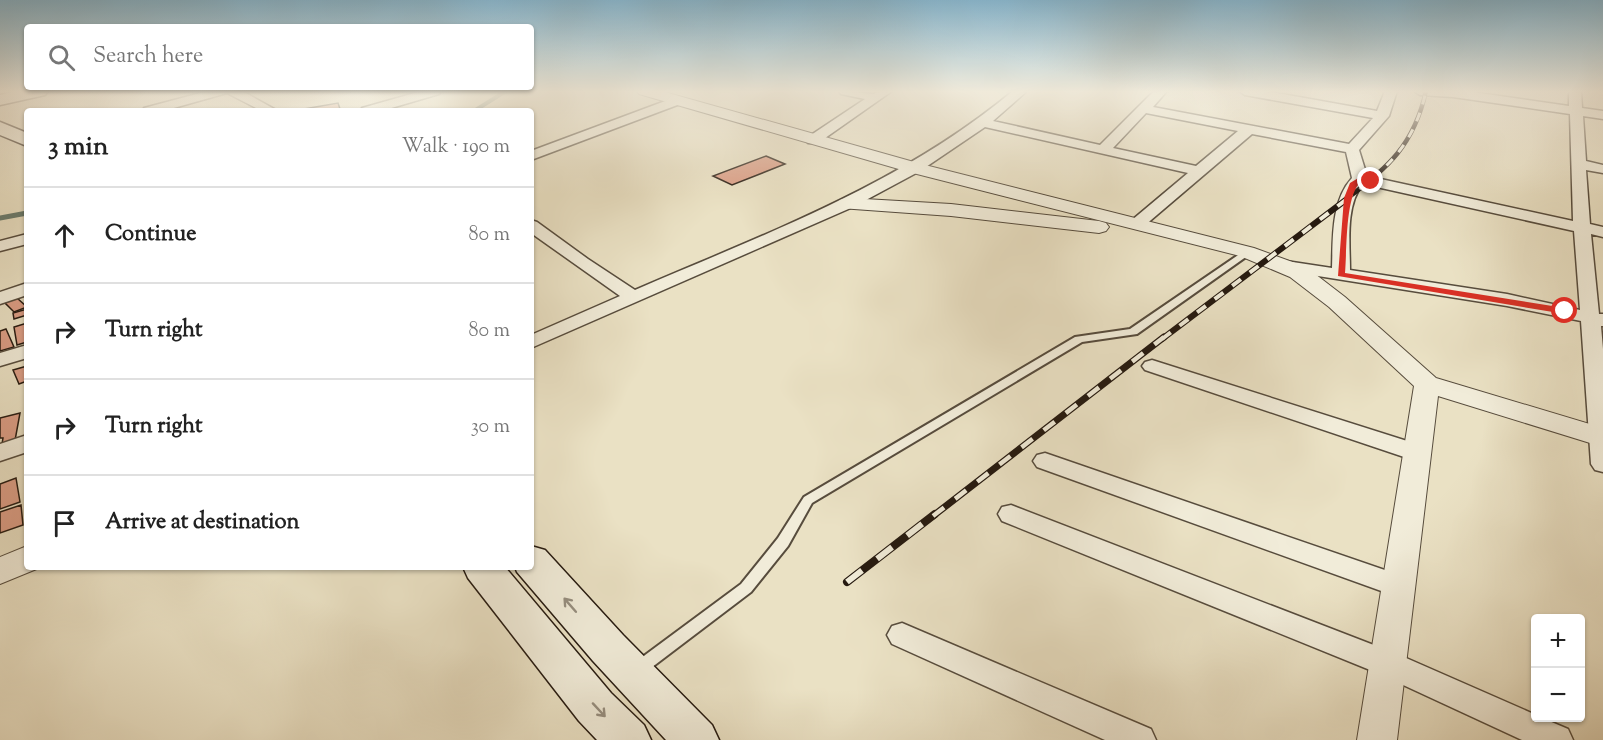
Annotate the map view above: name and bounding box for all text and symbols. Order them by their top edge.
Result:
search box [24,24,534,90]
icon: search [45,41,78,74]
text: Search here [93,41,203,73]
text: 3 min [48,129,108,166]
text: Walk · 190 m [402,133,510,162]
route end [1357,167,1383,193]
icon: ahead [48,219,81,252]
text: Continue [105,219,196,251]
text: 80 m [469,221,510,250]
route start [1551,297,1577,323]
icon: right [48,315,81,348]
text: Turn right [105,315,202,347]
text: 80 m [469,317,510,346]
icon: right [48,411,81,444]
text: Turn right [105,411,202,443]
text: 30 m [471,413,510,442]
icon: arrive [48,507,81,540]
text: Arrive at destination [105,507,300,539]
one-way arrow [563,598,577,613]
map controls [1531,614,1585,722]
button: + [1531,614,1585,668]
button: − [1531,668,1585,722]
one-way arrow [592,702,606,717]

